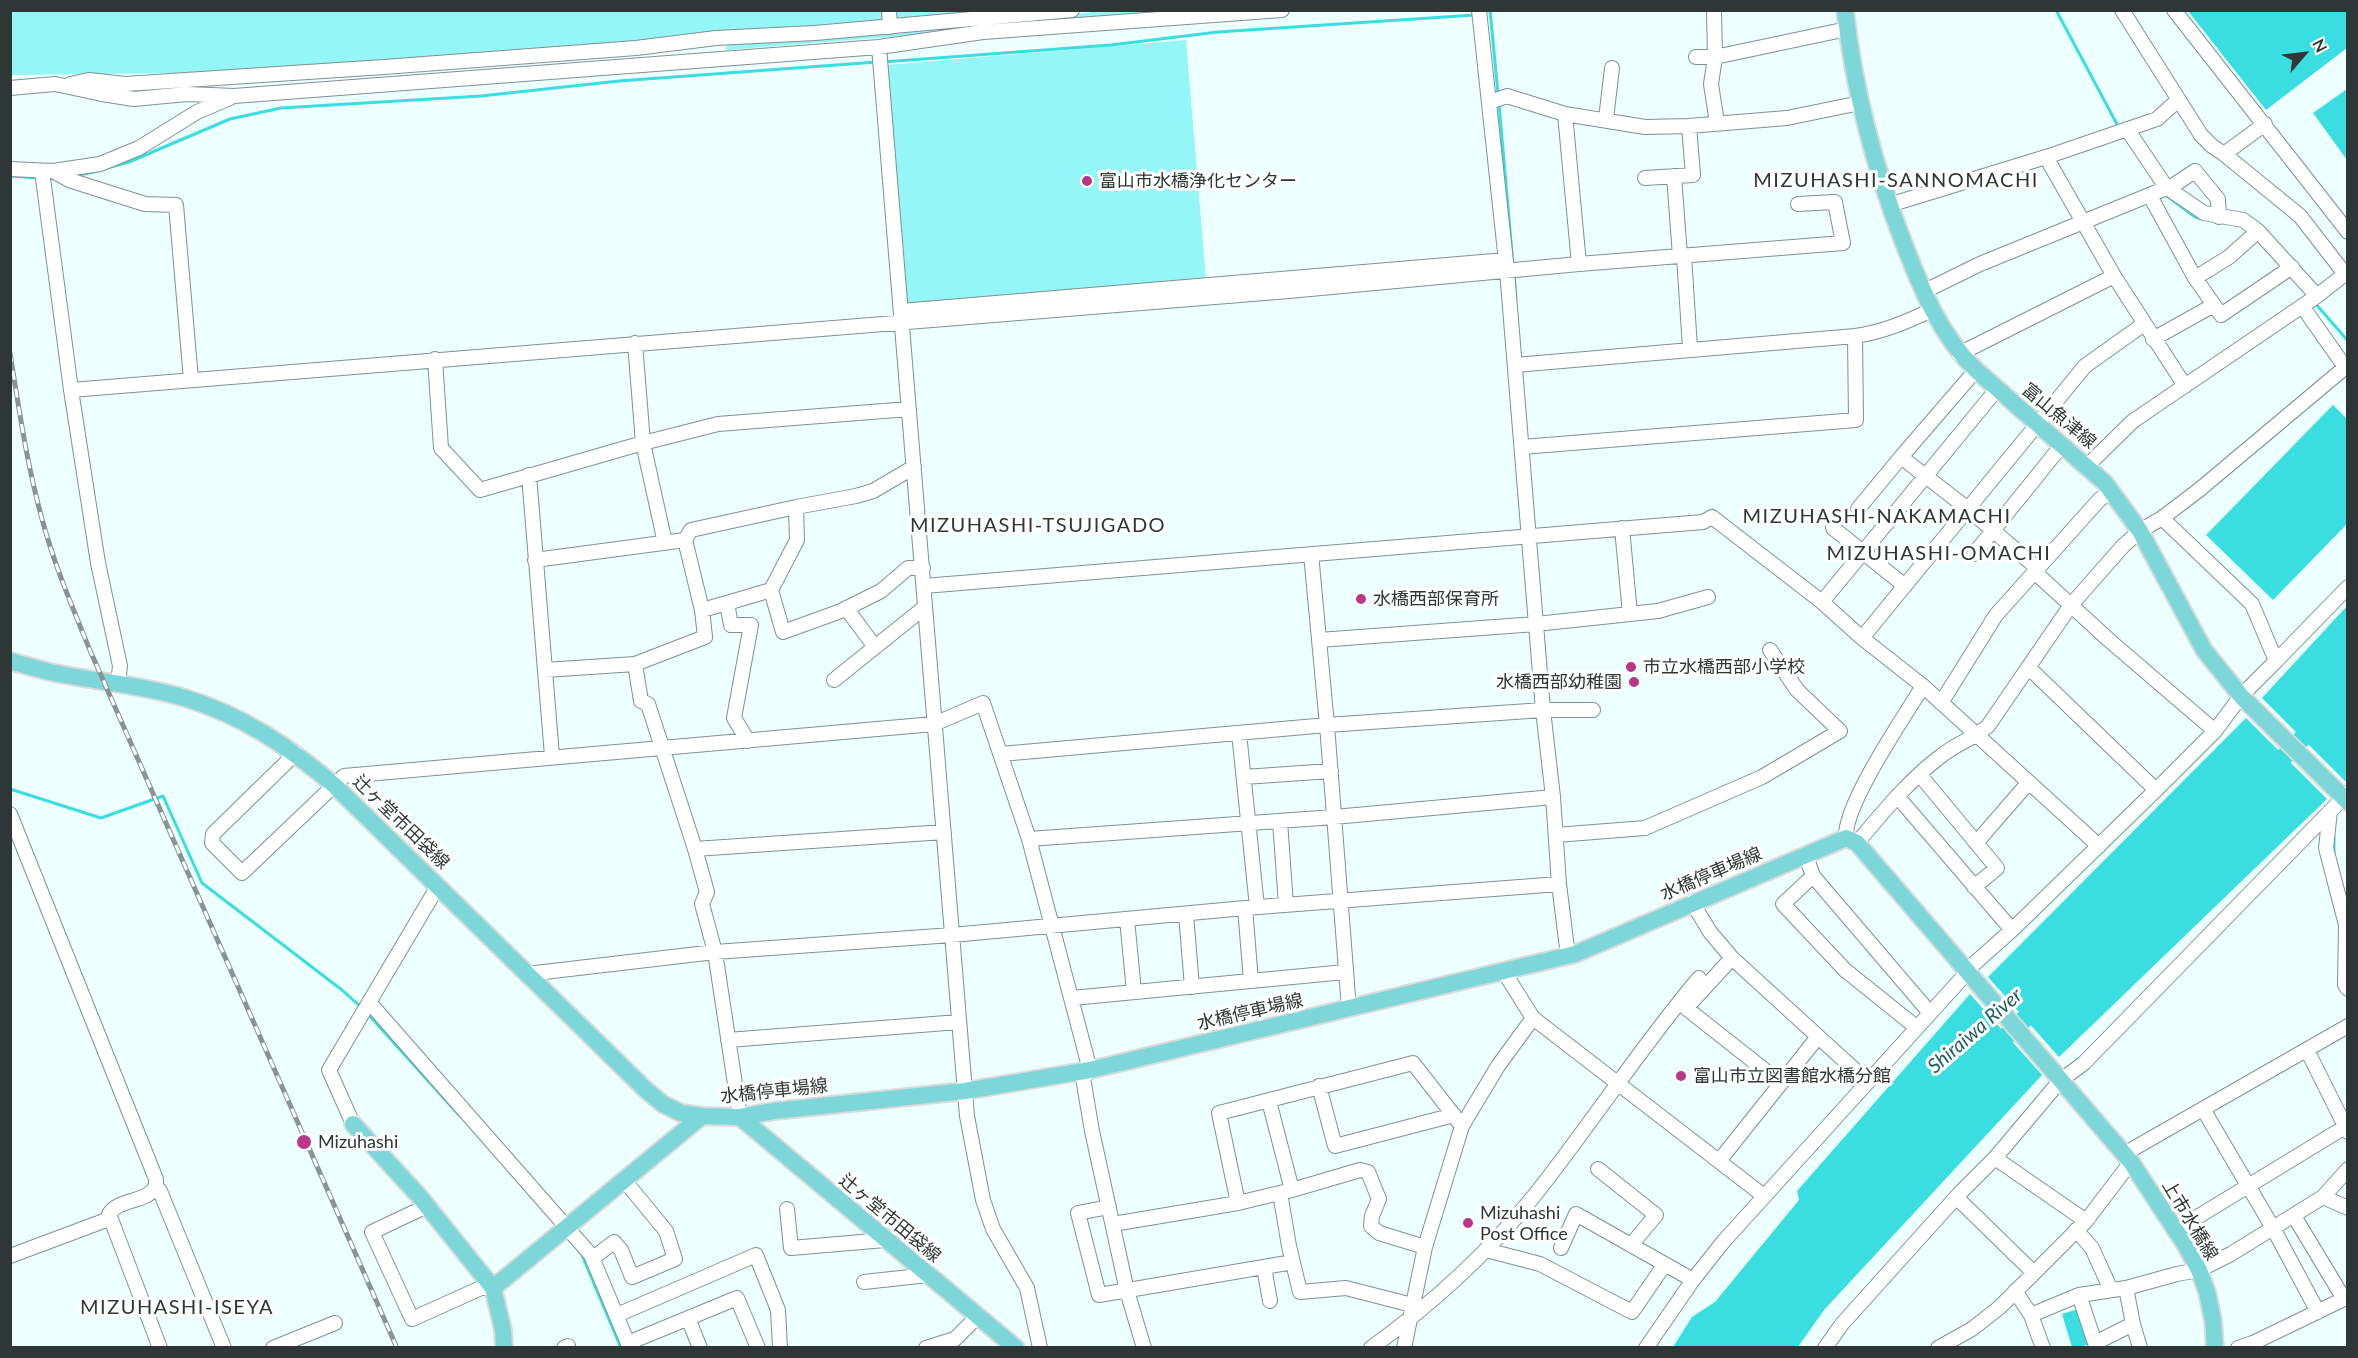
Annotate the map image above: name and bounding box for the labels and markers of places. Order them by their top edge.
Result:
place label: 富山市水橋浄化センター [1099,170,1297,192]
marker: 富山市水橋浄化センター [1080,174,1094,188]
place label: 水橋西部保育所 [1373,588,1499,610]
marker: 水橋西部保育所 [1354,592,1368,606]
place label: 市立水橋西部小学校 [1643,656,1805,678]
marker: 市立水橋西部小学校 [1624,660,1638,674]
place label: 水橋西部幼稚園 [1496,671,1622,693]
marker: 水橋西部幼稚園 [1627,675,1641,689]
place label: 富山市立図書館水橋分館 [1693,1065,1891,1087]
marker: 富山市立図書館水橋分館 [1674,1069,1688,1083]
place label: Mizuhashi [318,1131,398,1153]
marker: Mizuhashi [295,1133,313,1151]
place label: Mizuhashi Post Office [1480,1202,1568,1244]
marker: Mizuhashi Post Office [1461,1216,1475,1230]

